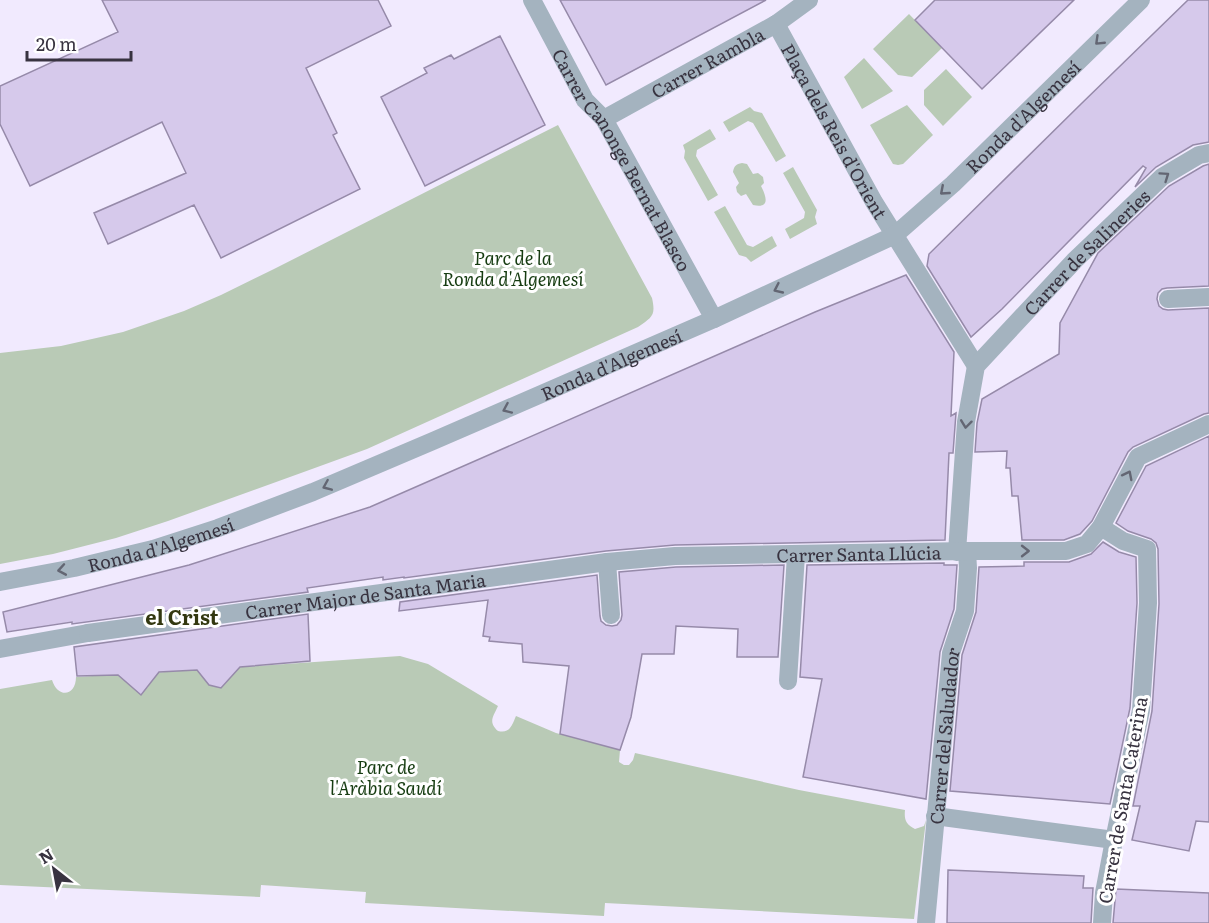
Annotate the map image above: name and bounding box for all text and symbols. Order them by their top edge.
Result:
street label: Carrer Rambla [646,20,769,104]
scale bar [27,24,130,62]
text: 20 m [36,30,77,57]
one-way arrow [1096,34,1106,45]
street label: Plaça dels Reis d'Orient [775,38,895,224]
street label: Carrer Canonge Bernat Blasco [546,43,699,276]
street label: Ronda d'Algemesí [959,54,1086,179]
one-way arrow [1158,172,1169,183]
street label: Carrer de Salineries [1017,182,1155,321]
one-way arrow [940,184,951,195]
park label: Parc de la Ronda d'Algemesí [442,244,584,292]
one-way arrow [773,282,784,294]
street label: Ronda d'Algemesí [536,321,686,406]
one-way arrow [502,402,513,414]
one-way arrow [961,419,973,428]
one-way arrow [1121,471,1132,482]
one-way arrow [323,479,334,491]
street label: Ronda d'Algemesí [84,510,238,578]
street label: Carrer Santa Llúcia [776,538,942,568]
one-way arrow [1021,545,1030,557]
one-way arrow [57,564,67,576]
street label: Carrer Major de Santa Maria [243,565,488,625]
district label: el Crist [145,601,219,631]
street label: Carrer del Saludador [922,643,966,825]
street label: Carrer de Santa Caterina [1090,694,1154,906]
park label: Parc de l'Aràbia Saudí [330,753,443,801]
north arrow [24,839,84,899]
text: N [34,842,58,869]

